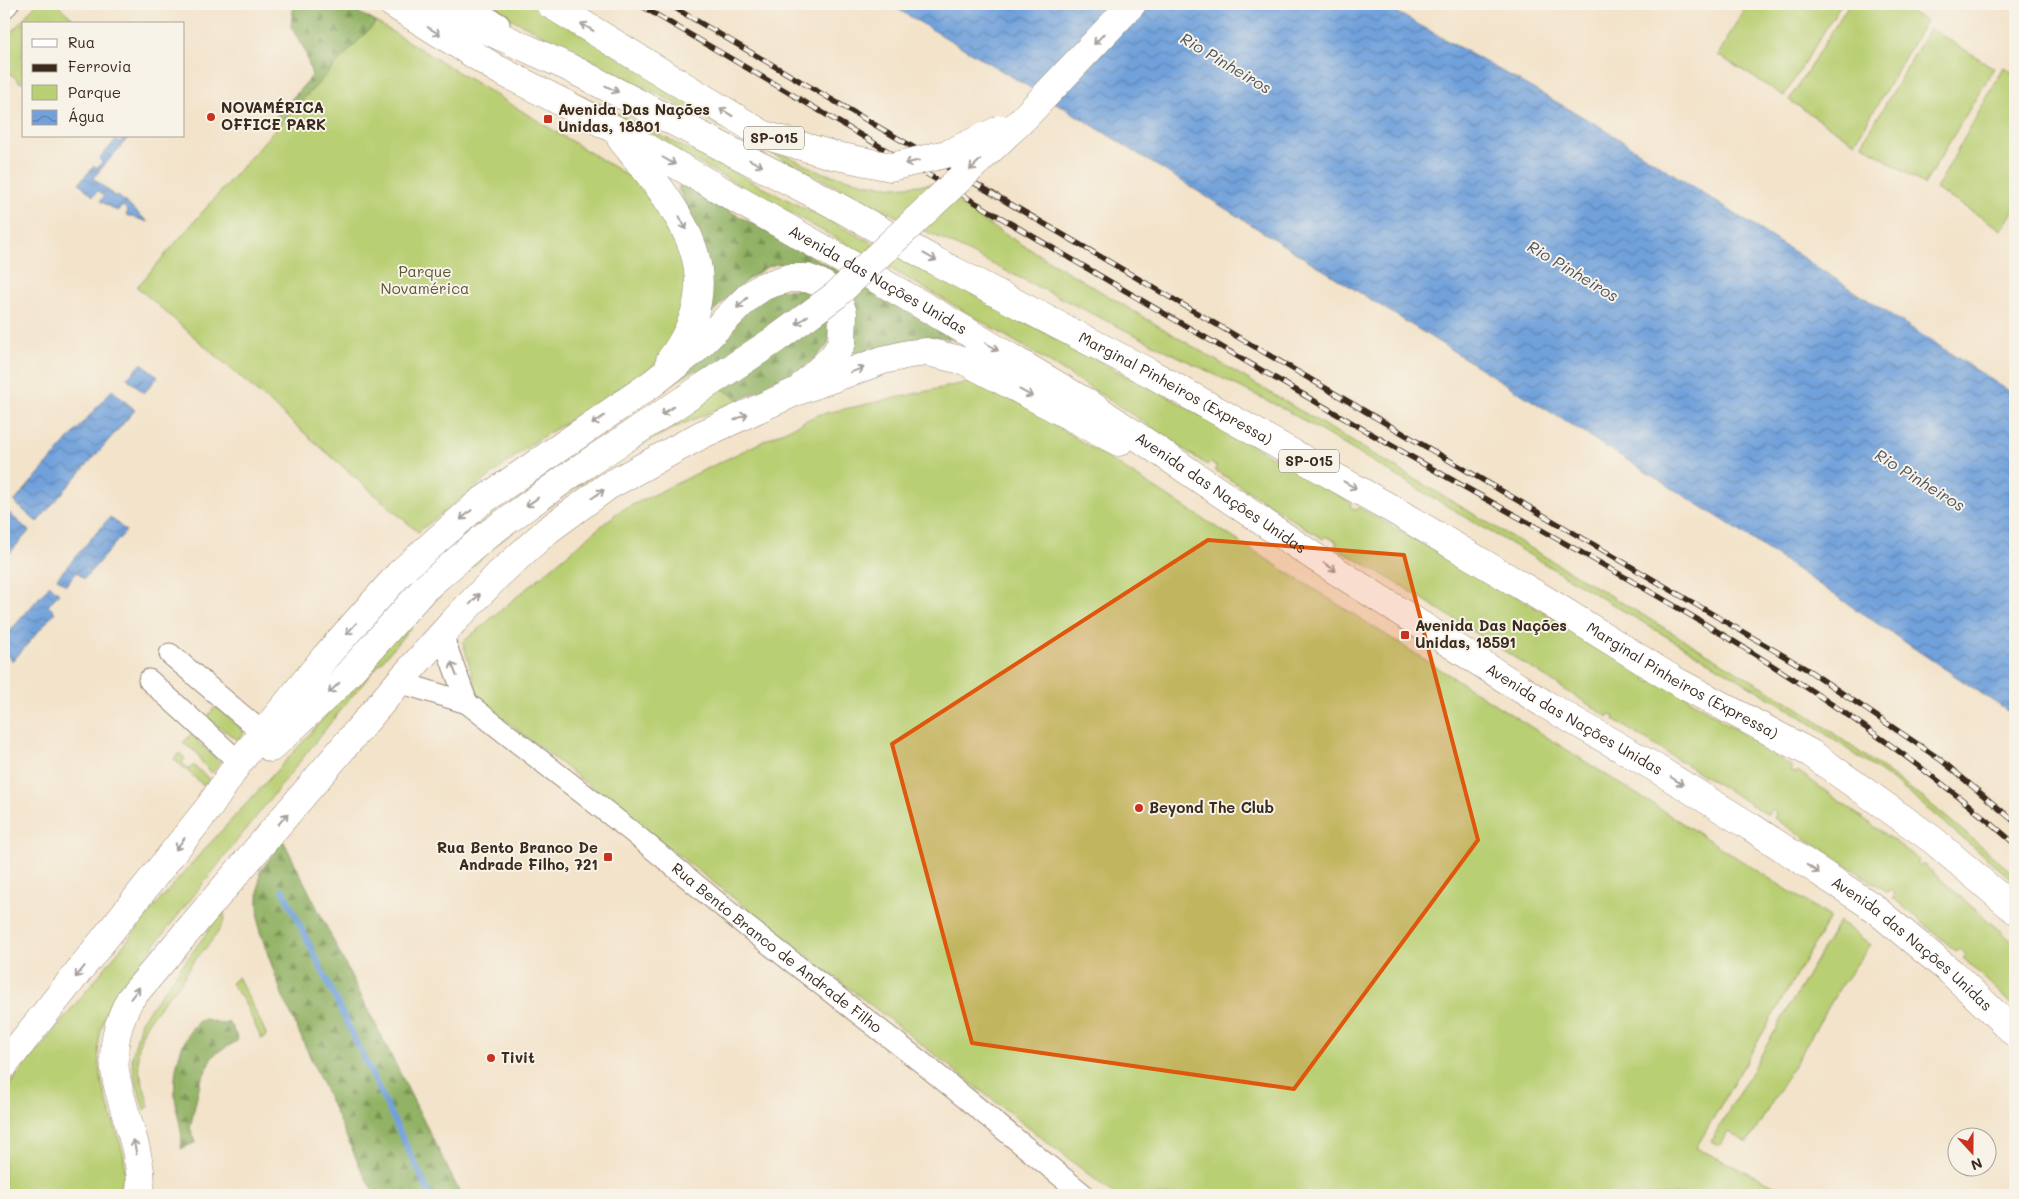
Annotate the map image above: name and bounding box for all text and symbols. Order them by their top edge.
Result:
one-way arrow [581,21,595,31]
legend [22,22,185,138]
one-way arrow [426,26,440,36]
water label: Rio Pinheiros [1177,27,1276,98]
text: Rua [68,32,95,52]
one-way arrow [1093,33,1105,45]
text: Ferrovia [68,56,132,76]
text: Parque [68,82,121,102]
one-way arrow [604,84,619,94]
place label: NOVAMÉRICA OFFICE PARK [221,97,326,134]
place label: Avenida Das Nações Unidas, 18801 [558,99,710,136]
text: Água [68,106,105,126]
one-way arrow [719,106,733,117]
marker: NOVAMÉRICA OFFICE PARK [205,111,217,123]
marker: Avenida Das Nações Unidas, 18801 [542,113,554,125]
road number: SP-015 [744,126,804,150]
one-way arrow [662,156,676,166]
one-way arrow [905,158,921,167]
one-way arrow [748,159,763,168]
one-way arrow [968,159,981,171]
one-way arrow [678,215,688,230]
street label: Avenida das Nações Unidas [785,220,971,338]
water label: Rio Pinheiros [1524,235,1623,306]
one-way arrow [922,253,936,263]
park label: Parque Novamérica [381,261,469,298]
one-way arrow [737,296,749,308]
one-way arrow [795,315,809,325]
street label: Marginal Pinheiros (Expressa) [1076,327,1276,449]
one-way arrow [985,342,999,352]
one-way arrow [849,365,864,374]
one-way arrow [1018,388,1033,398]
one-way arrow [661,406,675,416]
one-way arrow [733,411,748,421]
one-way arrow [592,415,605,426]
street label: Avenida das Nações Unidas [1132,427,1310,558]
water label: Rio Pinheiros [1871,444,1969,516]
road number: SP-015 [1279,450,1339,472]
one-way arrow [1342,480,1356,490]
one-way arrow [591,489,605,499]
one-way arrow [526,497,540,507]
one-way arrow [460,509,473,521]
one-way arrow [1322,562,1336,572]
one-way arrow [469,593,481,605]
place label: Avenida Das Nações Unidas, 18591 [1415,615,1567,652]
street label: Marginal Pinheiros (Expressa) [1583,617,1782,743]
one-way arrow [345,622,357,635]
marker: Avenida Das Nações Unidas, 18591 [1399,629,1411,641]
street label: Avenida das Nações Unidas [1483,658,1667,779]
one-way arrow [449,662,458,677]
one-way arrow [327,682,340,694]
one-way arrow [1669,776,1683,786]
place label: Beyond The Club [1149,797,1274,817]
marker: Beyond The Club [1133,802,1145,814]
one-way arrow [278,812,289,825]
one-way arrow [175,837,186,850]
place label: Rua Bento Branco De Andrade Filho, 721 [437,837,598,874]
marker: Rua Bento Branco De Andrade Filho, 721 [602,851,614,863]
street label: Rua Bento Branco de Andrade Filho [668,858,886,1037]
one-way arrow [1806,864,1820,874]
street label: Avenida das Nações Unidas [1828,871,1997,1015]
one-way arrow [74,965,85,978]
one-way arrow [130,986,140,1000]
place label: Tivit [501,1047,535,1067]
marker: Tivit [485,1052,497,1064]
north arrow [1946,1126,1996,1176]
one-way arrow [130,1140,139,1156]
text: N [1968,1154,1985,1175]

